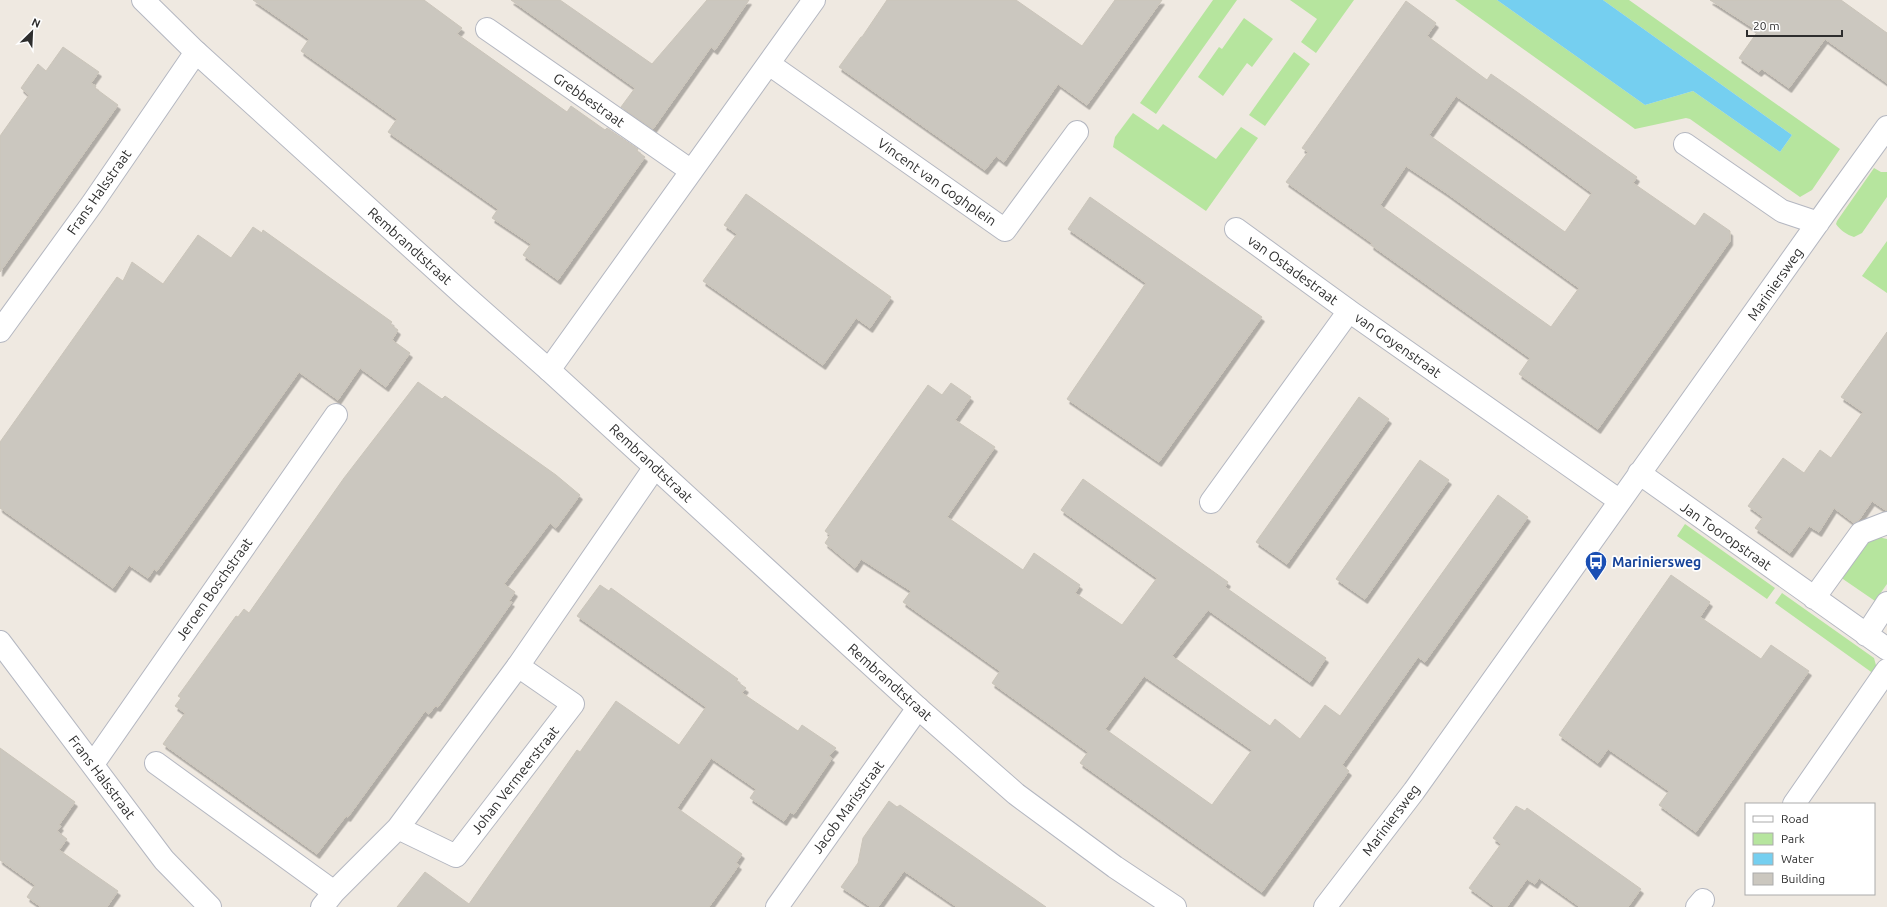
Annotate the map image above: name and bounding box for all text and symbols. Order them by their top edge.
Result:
north arrow [12,12,52,52]
scale bar [1747,12,1842,38]
text: N [30,16,42,30]
text: 20 m [1753,19,1780,32]
street label: Grebbestraat [550,70,628,131]
street label: Vincent van Goghplein [875,135,999,229]
street label: Frans Halsstraat [64,146,135,238]
street label: Rembrandtstraat [365,204,456,288]
street label: van Ostadestraat [1245,232,1342,308]
street label: Mariniersweg [1744,245,1806,323]
street label: van Goyenstraat [1352,309,1445,381]
street label: Rembrandtstraat [606,420,696,506]
street label: Jan Tooropstraat [1677,499,1775,574]
street label: Jeroen Boschstraat [173,534,256,643]
bus stop icon: Mariniersweg [1583,549,1609,582]
place label: Mariniersweg [1612,554,1701,570]
street label: Rembrandtstraat [845,640,936,724]
street label: Johan Vermeerstraat [468,722,562,837]
street label: Frans Halsstraat [65,732,139,822]
street label: Jacob Marisstraat [809,757,887,857]
street label: Mariniersweg [1359,781,1423,859]
legend [1745,803,1875,895]
text: Road [1781,812,1809,825]
text: Park [1781,832,1805,845]
text: Water [1781,852,1814,865]
text: Building [1781,872,1825,885]

